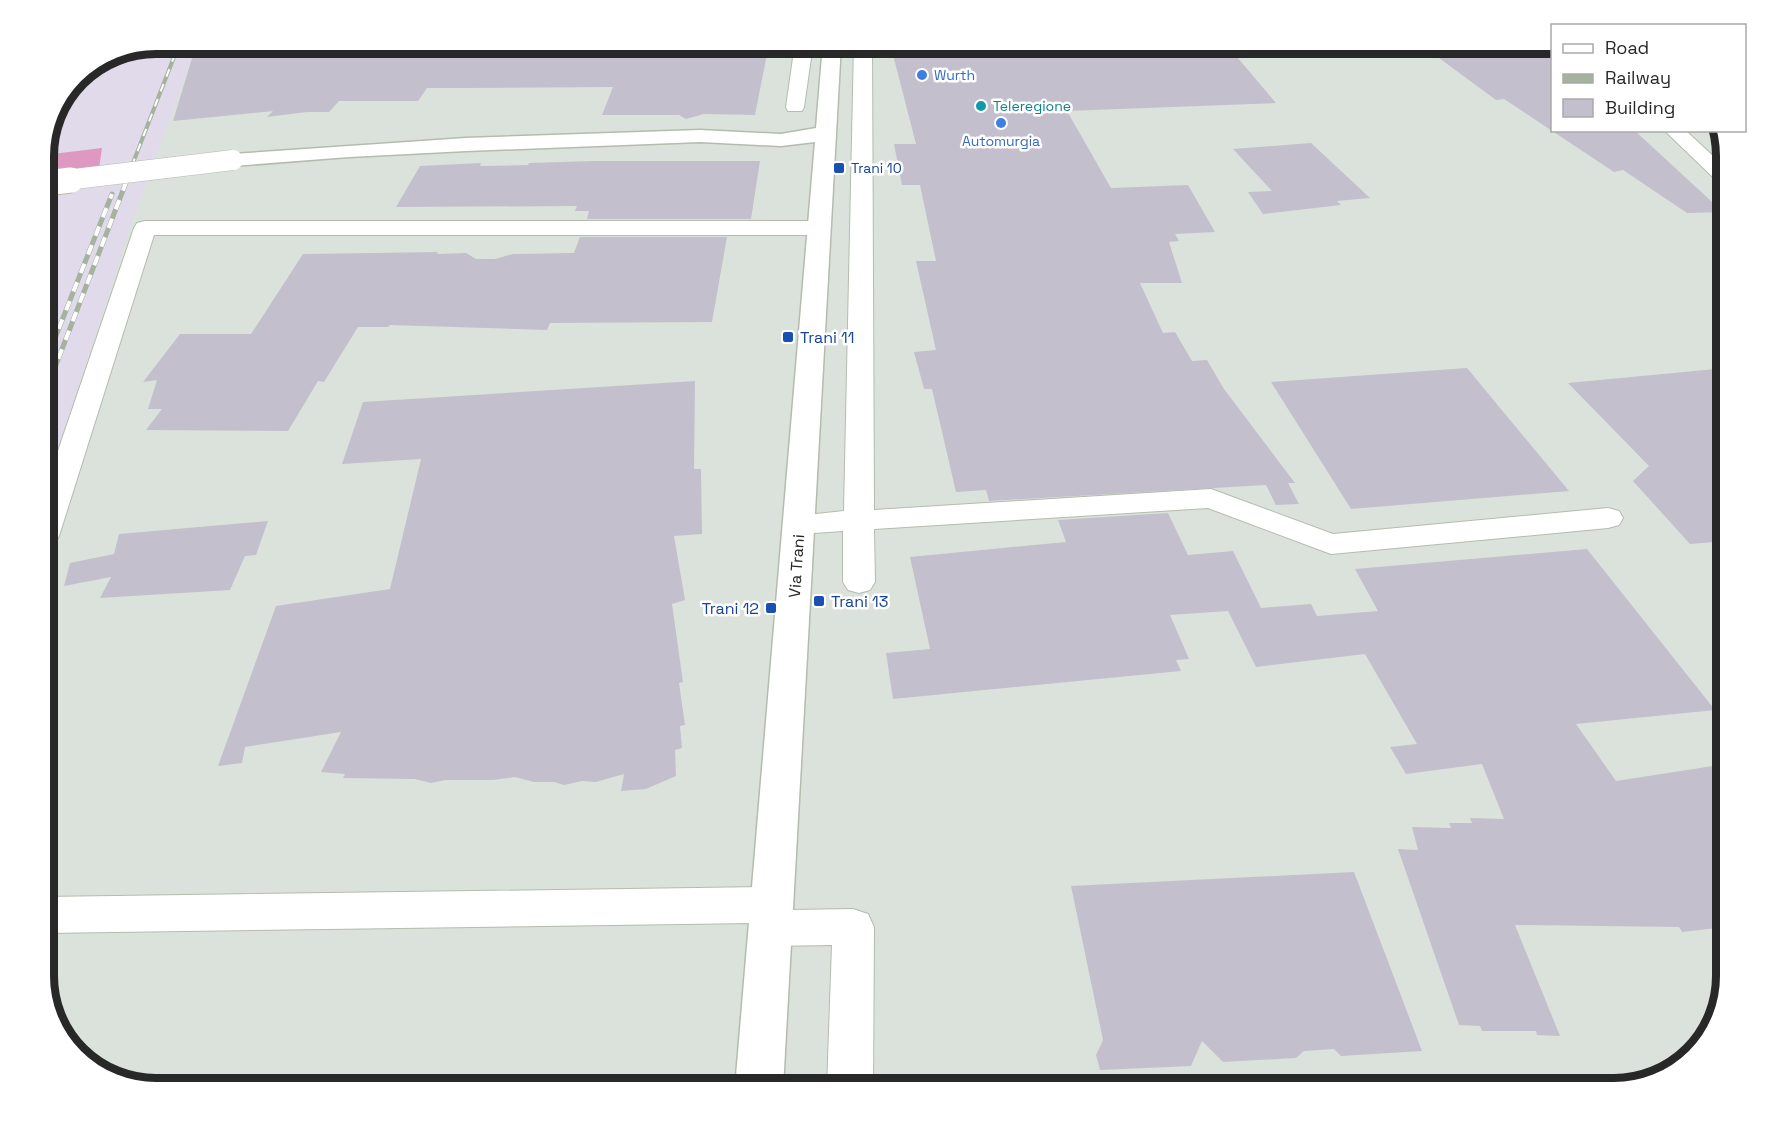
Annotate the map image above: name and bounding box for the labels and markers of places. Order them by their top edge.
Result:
place label: Wurth [934,66,975,84]
marker: Wurth [915,68,929,82]
place label: Teleregione [993,97,1071,115]
marker: Teleregione [974,99,988,113]
marker: Automurgia [994,116,1008,130]
place label: Automurgia [962,132,1040,150]
place label: Trani 10 [851,159,902,177]
marker: Trani 10 [832,161,846,175]
place label: Trani 11 [800,327,854,348]
marker: Trani 11 [781,330,795,344]
place label: Trani 13 [831,591,888,612]
marker: Trani 13 [812,594,826,608]
place label: Trani 12 [702,598,759,619]
marker: Trani 12 [764,601,778,615]

